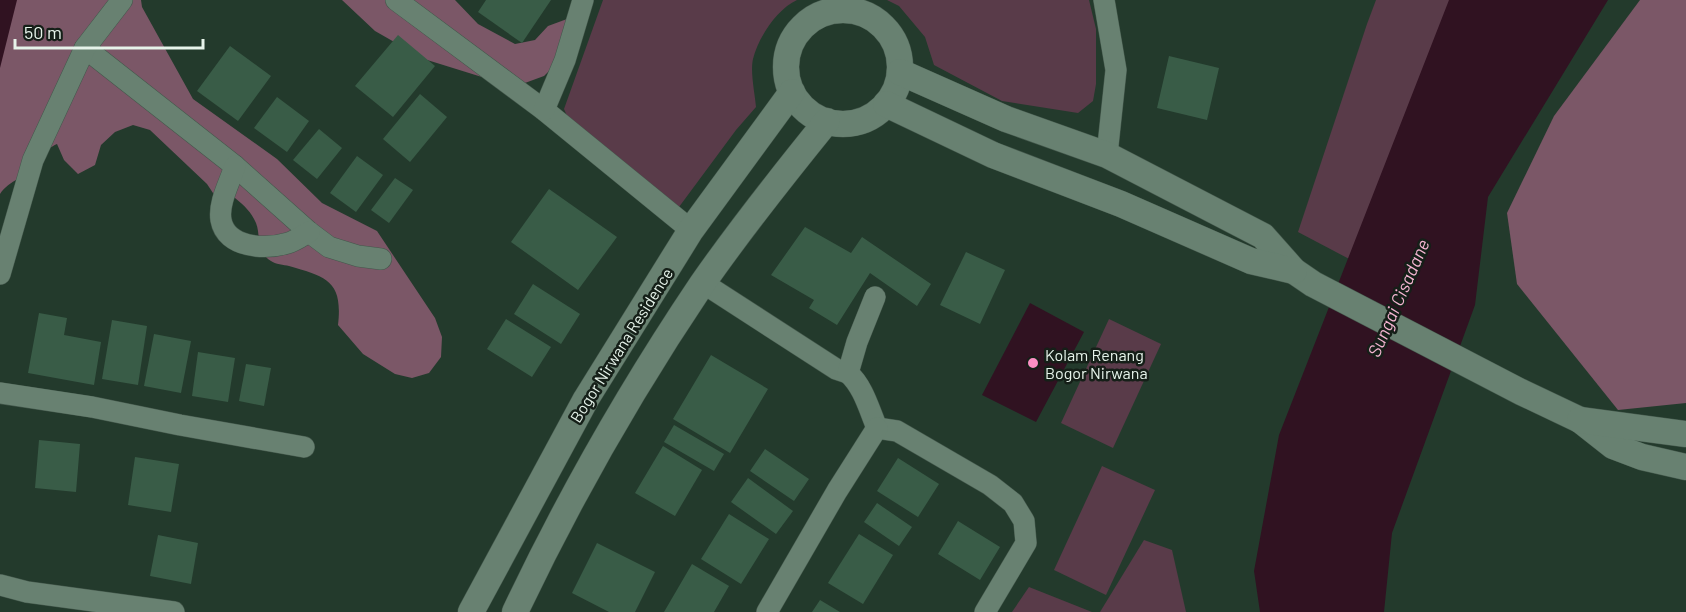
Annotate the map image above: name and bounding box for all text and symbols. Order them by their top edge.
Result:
scale bar [15,12,202,50]
text: 50 m [24,21,62,43]
water label: Sungai Cisadane [1362,236,1434,360]
street label: Bogor Nirwana Residence [566,264,676,426]
place label: Kolam Renang Bogor Nirwana [1045,345,1148,382]
marker: Kolam Renang Bogor Nirwana [1026,356,1040,370]

